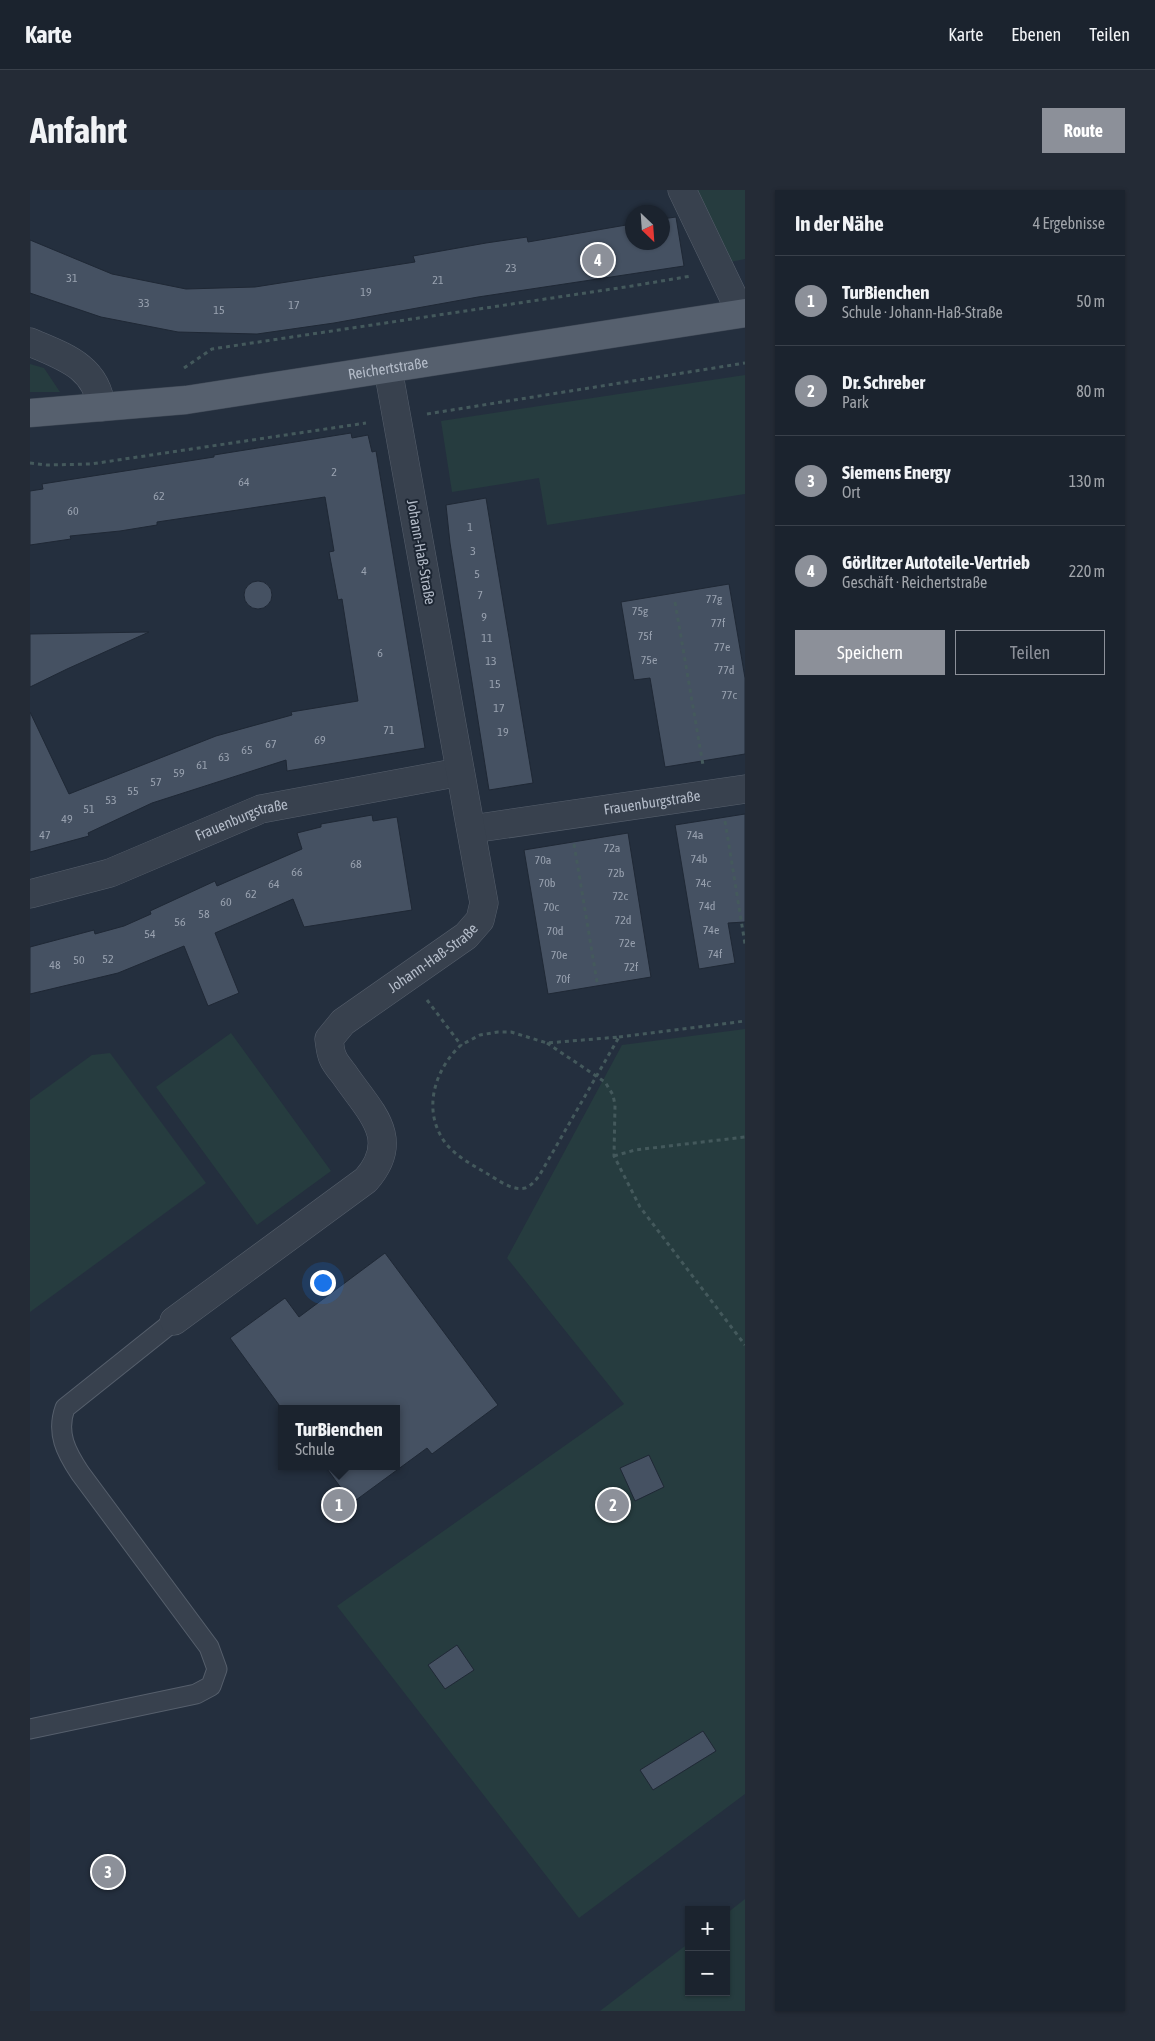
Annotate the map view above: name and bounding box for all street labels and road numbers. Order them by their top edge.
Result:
street label: Reichertstraße [347,353,429,383]
street label: Johann-Haß-Straße [404,498,439,606]
street label: Frauenburgstraße [602,787,702,818]
street label: Frauenburgstraße [193,795,289,844]
street label: Johann-Haß-Straße [385,920,481,996]

